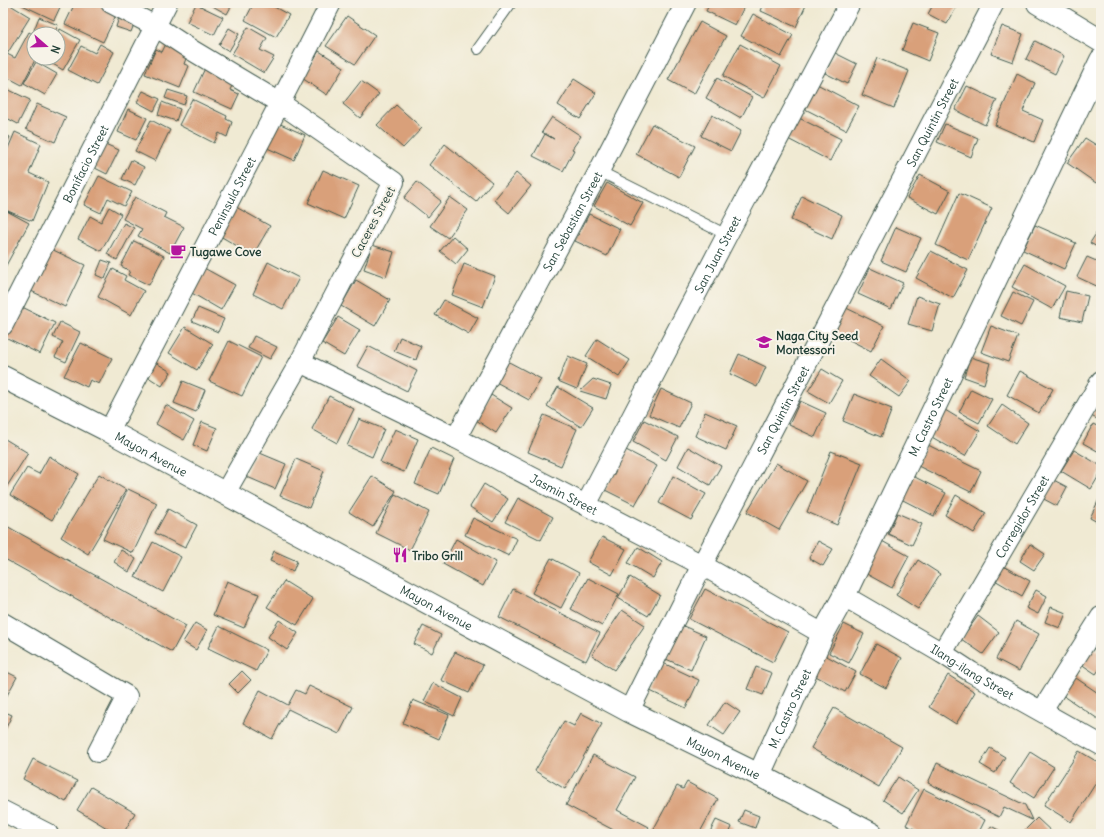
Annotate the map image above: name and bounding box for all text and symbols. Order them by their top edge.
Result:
north arrow [26,26,66,66]
text: N [48,43,63,55]
street label: San Quintin Street [903,76,961,169]
street label: Bonifacio Street [59,122,111,205]
street label: Peninsula Street [205,154,258,238]
street label: San Sebastian Street [539,169,605,274]
street label: Caceres Street [348,184,398,260]
street label: San Juan Street [691,213,743,295]
cafe icon: Tugawe Cove [169,242,187,260]
place label: Tugawe Cove [190,244,262,260]
place label: Naga City Seed Montessori [776,328,858,357]
school or university icon: Naga City Seed Montessori [755,333,773,351]
street label: San Quintin Street [753,363,812,457]
street label: M. Castro Street [905,375,955,459]
street label: Mayon Avenue [112,428,190,479]
street label: Jasmin Street [528,470,600,517]
street label: Corregidor Street [992,472,1052,561]
restaurant icon: Tribo Grill [391,546,409,564]
place label: Tribo Grill [412,548,463,563]
street label: Mayon Avenue [398,582,475,633]
street label: Ilang-ilang Street [928,641,1017,702]
street label: M. Castro Street [765,666,814,751]
street label: Mayon Avenue [684,733,763,782]

